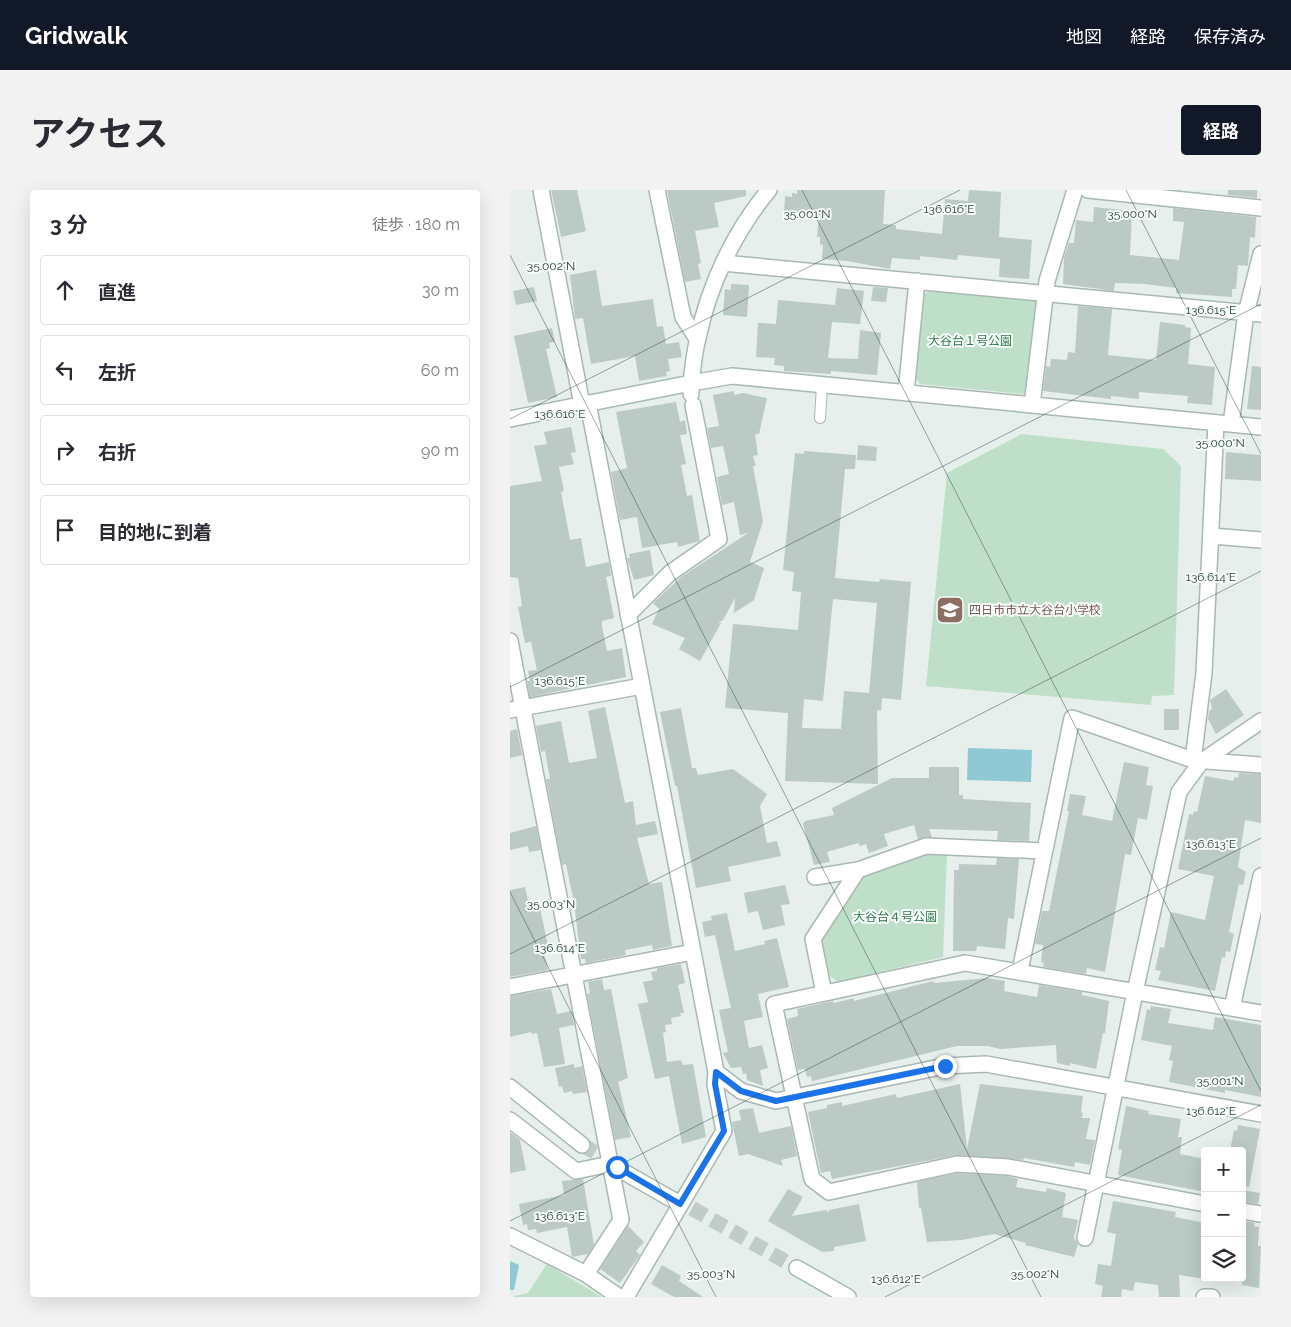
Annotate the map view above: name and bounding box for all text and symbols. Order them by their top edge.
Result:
text: Gridwalk [25,21,128,50]
text: 地図 [1066,26,1102,47]
text: 経路 [1130,26,1166,47]
text: 保存済み [1194,26,1266,47]
button: 経路 [1181,105,1261,155]
text: アクセス [30,113,168,154]
text: 136.616°E [923,202,975,216]
text: 35.001°N [783,207,831,221]
text: 35.000°N [1107,207,1157,221]
text: 3 分 [50,212,88,237]
text: 徒歩 · 180 m [372,215,460,234]
text: 35.002°N [527,259,575,273]
icon: ahead [51,276,79,304]
text: 直進 [98,281,136,303]
text: 30 m [422,281,459,300]
text: 136.615°E [1186,303,1236,317]
park label: 大谷台１号公園 [928,334,1012,348]
icon: left [51,356,79,384]
text: 左折 [98,361,136,383]
text: 60 m [421,361,459,380]
text: 136.616°E [534,407,586,421]
icon: right [51,436,79,464]
text: 35.000°N [1195,436,1245,450]
text: 右折 [98,441,136,463]
text: 90 m [421,441,459,460]
icon: arrive [51,516,79,544]
text: 目的地に到着 [98,521,212,543]
text: 136.614°E [1186,570,1236,584]
school or university icon: 四日市市立大谷台小学校 [935,595,965,625]
place label: 四日市市立大谷台小学校 [969,603,1101,617]
text: 136.615°E [535,674,585,688]
text: 136.613°E [1186,837,1236,851]
text: 35.003°N [527,897,575,911]
park label: 大谷台４号公園 [853,910,937,924]
text: 136.614°E [535,941,585,955]
route end [934,1055,957,1078]
text: 35.001°N [1196,1074,1244,1088]
text: 136.612°E [1186,1104,1236,1118]
map controls [1201,1147,1246,1282]
button: + [1201,1147,1246,1192]
route start [606,1156,629,1179]
button: − [1201,1192,1246,1237]
text: 136.613°E [535,1209,585,1223]
button: layers [1201,1237,1246,1282]
text: 35.003°N [687,1267,735,1281]
text: 35.002°N [1011,1267,1059,1281]
text: 136.612°E [871,1272,921,1286]

